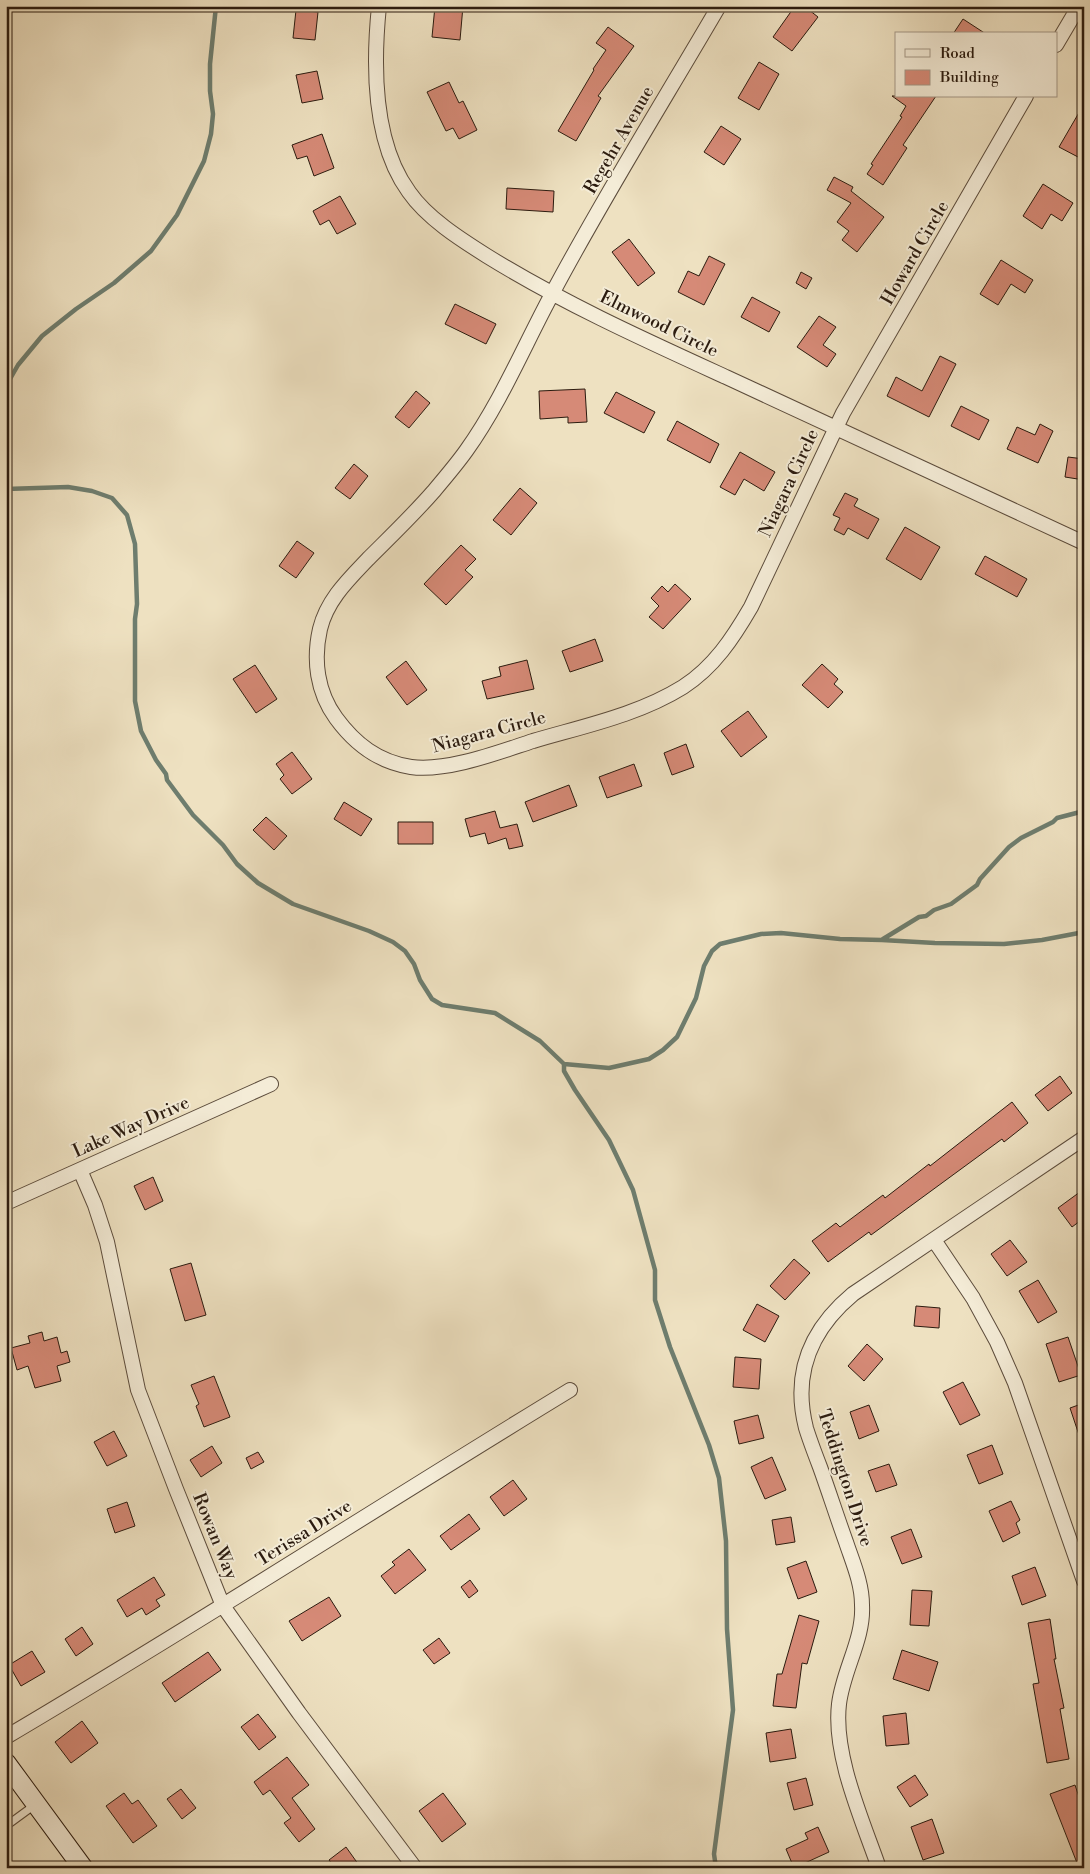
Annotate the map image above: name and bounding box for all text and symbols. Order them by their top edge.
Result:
legend [895,32,1058,98]
text: Road [940,44,975,63]
text: Building [939,68,999,87]
street label: Regehr Avenue [579,82,659,198]
street label: Howard Circle [876,197,954,309]
street label: Elmwood Circle [596,285,722,363]
street label: Niagara Circle [754,425,824,541]
street label: Niagara Circle [430,706,548,758]
street label: Lake Way Drive [69,1091,193,1163]
street label: Teddington Drive [812,1406,878,1550]
street label: Rowan Way [187,1489,243,1583]
street label: Terissa Drive [252,1494,356,1572]

